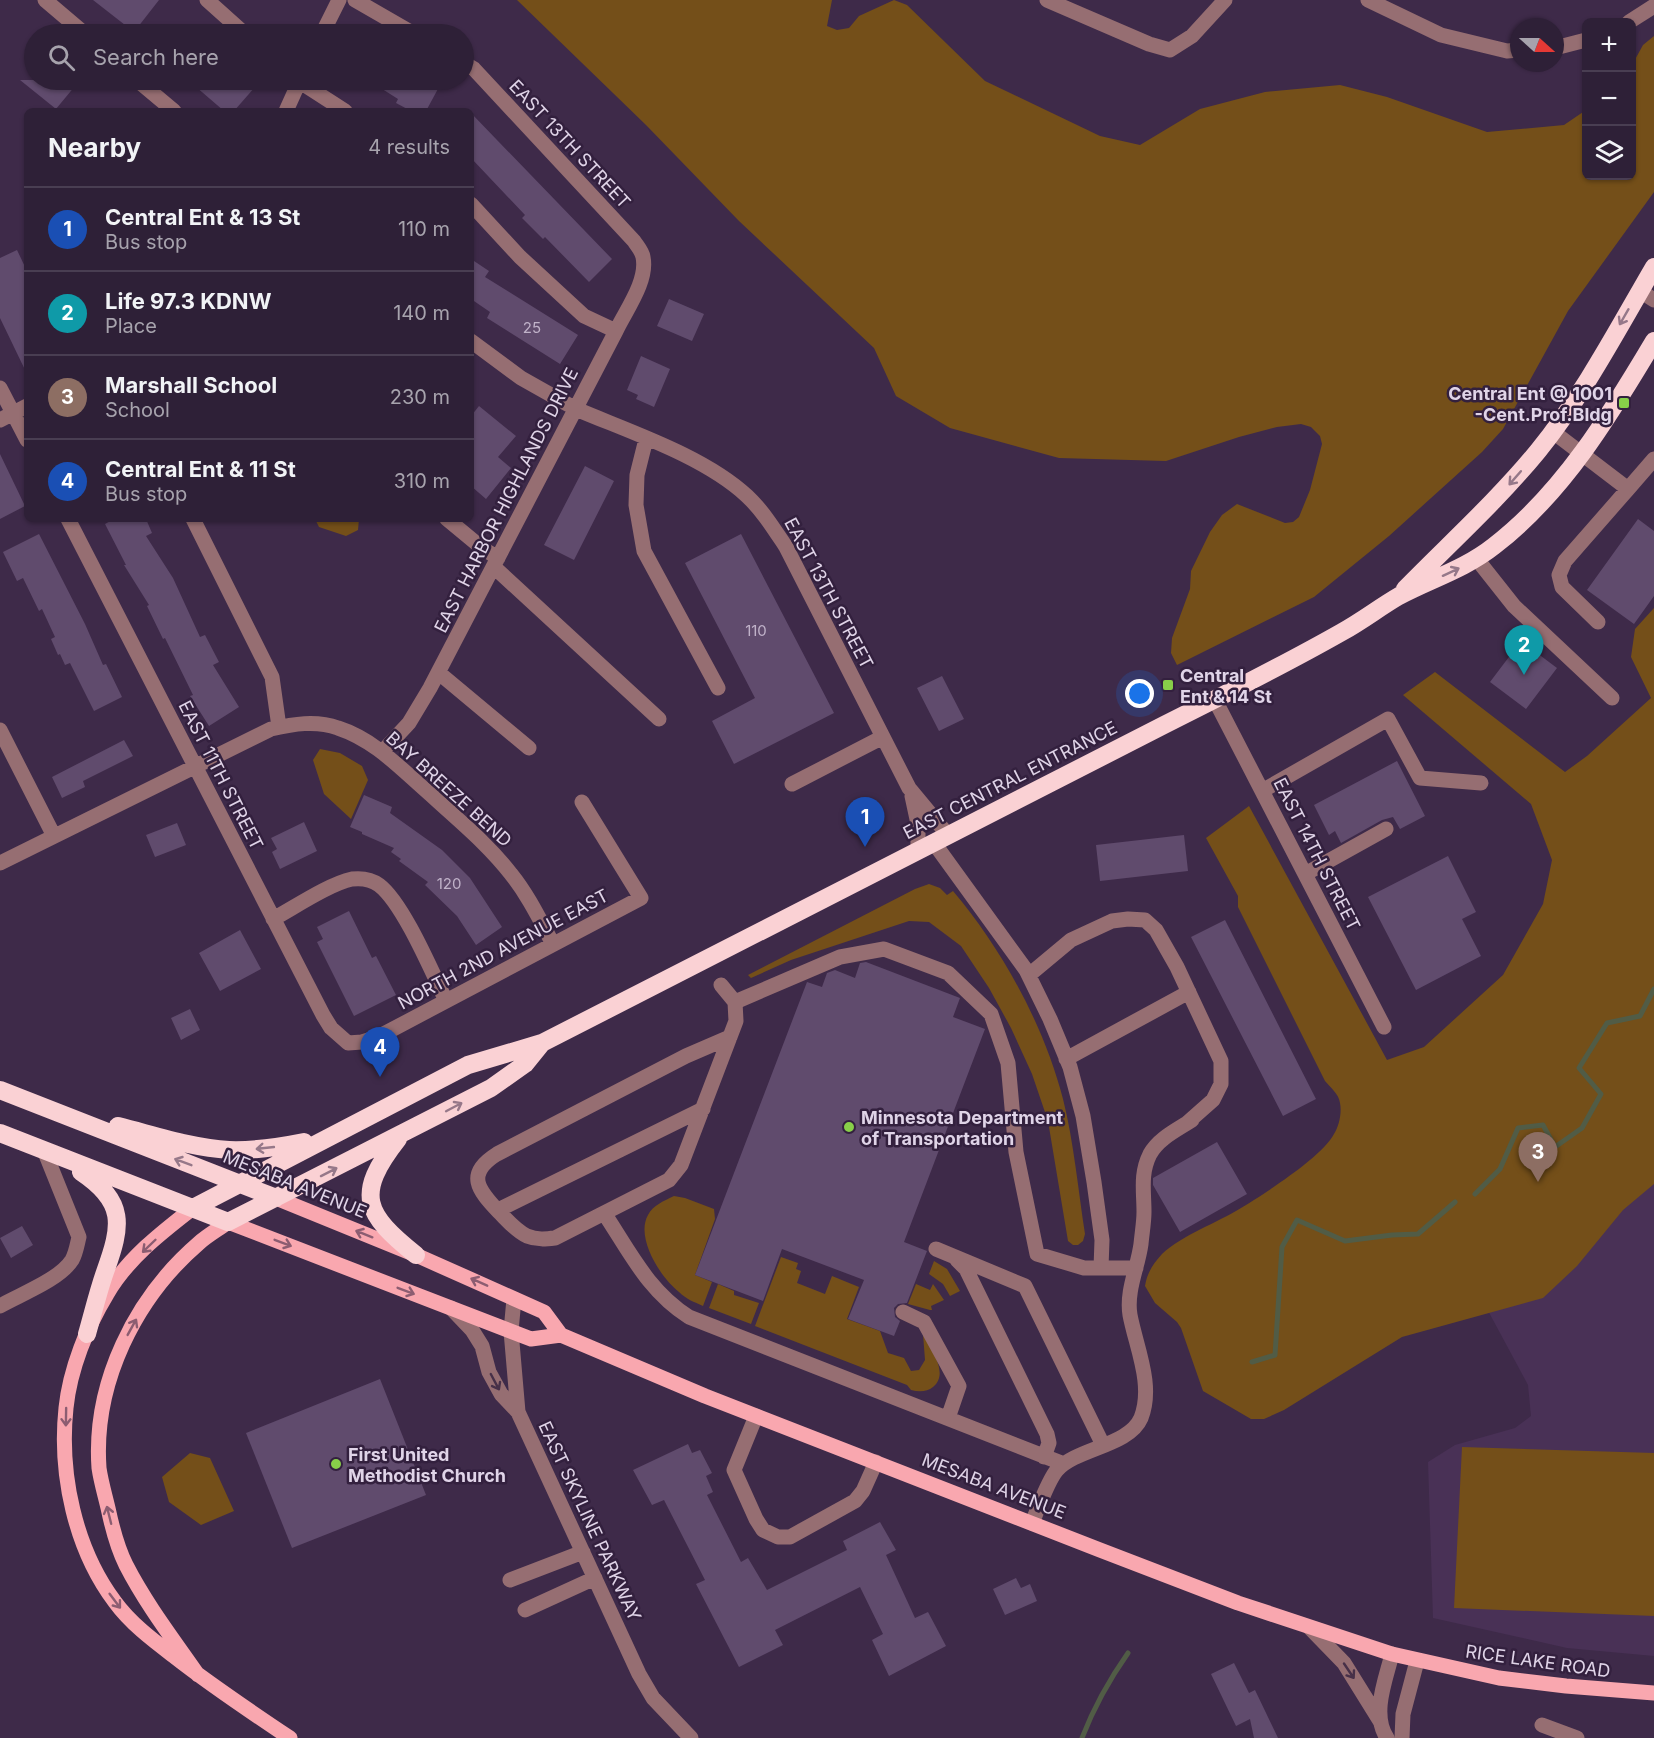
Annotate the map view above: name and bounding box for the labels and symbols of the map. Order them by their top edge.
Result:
north arrow [1510,18,1564,72]
street label: EAST 13TH STREET [505,75,635,213]
one-way arrow [1618,308,1630,325]
house number: 25 [523,318,541,337]
street label: EAST HARBOR HIGHLANDS DRIVE [430,364,582,636]
place label: Central Ent @ 1001 -Cent.Prof.Bldg [1448,383,1612,425]
marker: Central Ent @ 1001 -Cent.Prof.Bldg [1617,396,1631,410]
one-way arrow [1508,470,1522,485]
street label: EAST 13TH STREET [780,514,878,672]
one-way arrow [1441,566,1459,578]
house number: 110 [745,621,767,640]
pin: 2 [1504,626,1544,675]
place label: Central Ent & 14 St [1180,665,1272,707]
marker: Central Ent & 14 St [1161,678,1175,692]
your location [1125,679,1154,708]
street label: EAST 11TH STREET [174,697,268,853]
street label: EAST CENTRAL ENTRANCE [899,717,1121,843]
street label: BAY BREEZE BEND [382,727,516,851]
street label: EAST 14TH STREET [1269,774,1365,934]
pin: 1 [846,798,884,847]
house number: 120 [437,874,461,893]
street label: NORTH 2ND AVENUE EAST [394,885,612,1013]
pin: 4 [360,1028,400,1077]
one-way arrow [445,1101,462,1113]
place label: Minnesota Department of Transportation [861,1107,1064,1149]
marker: Minnesota Department of Transportation [842,1120,856,1134]
pin: 3 [1518,1132,1558,1182]
one-way arrow [256,1143,276,1154]
street label: MESABA AVENUE [220,1146,370,1222]
one-way arrow [174,1156,193,1167]
one-way arrow [319,1165,337,1177]
one-way arrow [355,1228,374,1239]
one-way arrow [141,1238,156,1253]
one-way arrow [273,1238,292,1249]
one-way arrow [470,1276,488,1288]
one-way arrow [396,1286,415,1297]
one-way arrow [126,1319,138,1336]
one-way arrow [489,1373,501,1390]
one-way arrow [60,1406,72,1426]
street label: EAST SKYLINE PARKWAY [534,1418,646,1624]
place label: First United Methodist Church [348,1444,506,1486]
street label: MESABA AVENUE [919,1449,1069,1523]
marker: First United Methodist Church [329,1457,343,1471]
one-way arrow [103,1506,115,1525]
one-way arrow [108,1593,121,1609]
street label: RICE LAKE ROAD [1464,1640,1612,1682]
one-way arrow [1343,1662,1356,1679]

